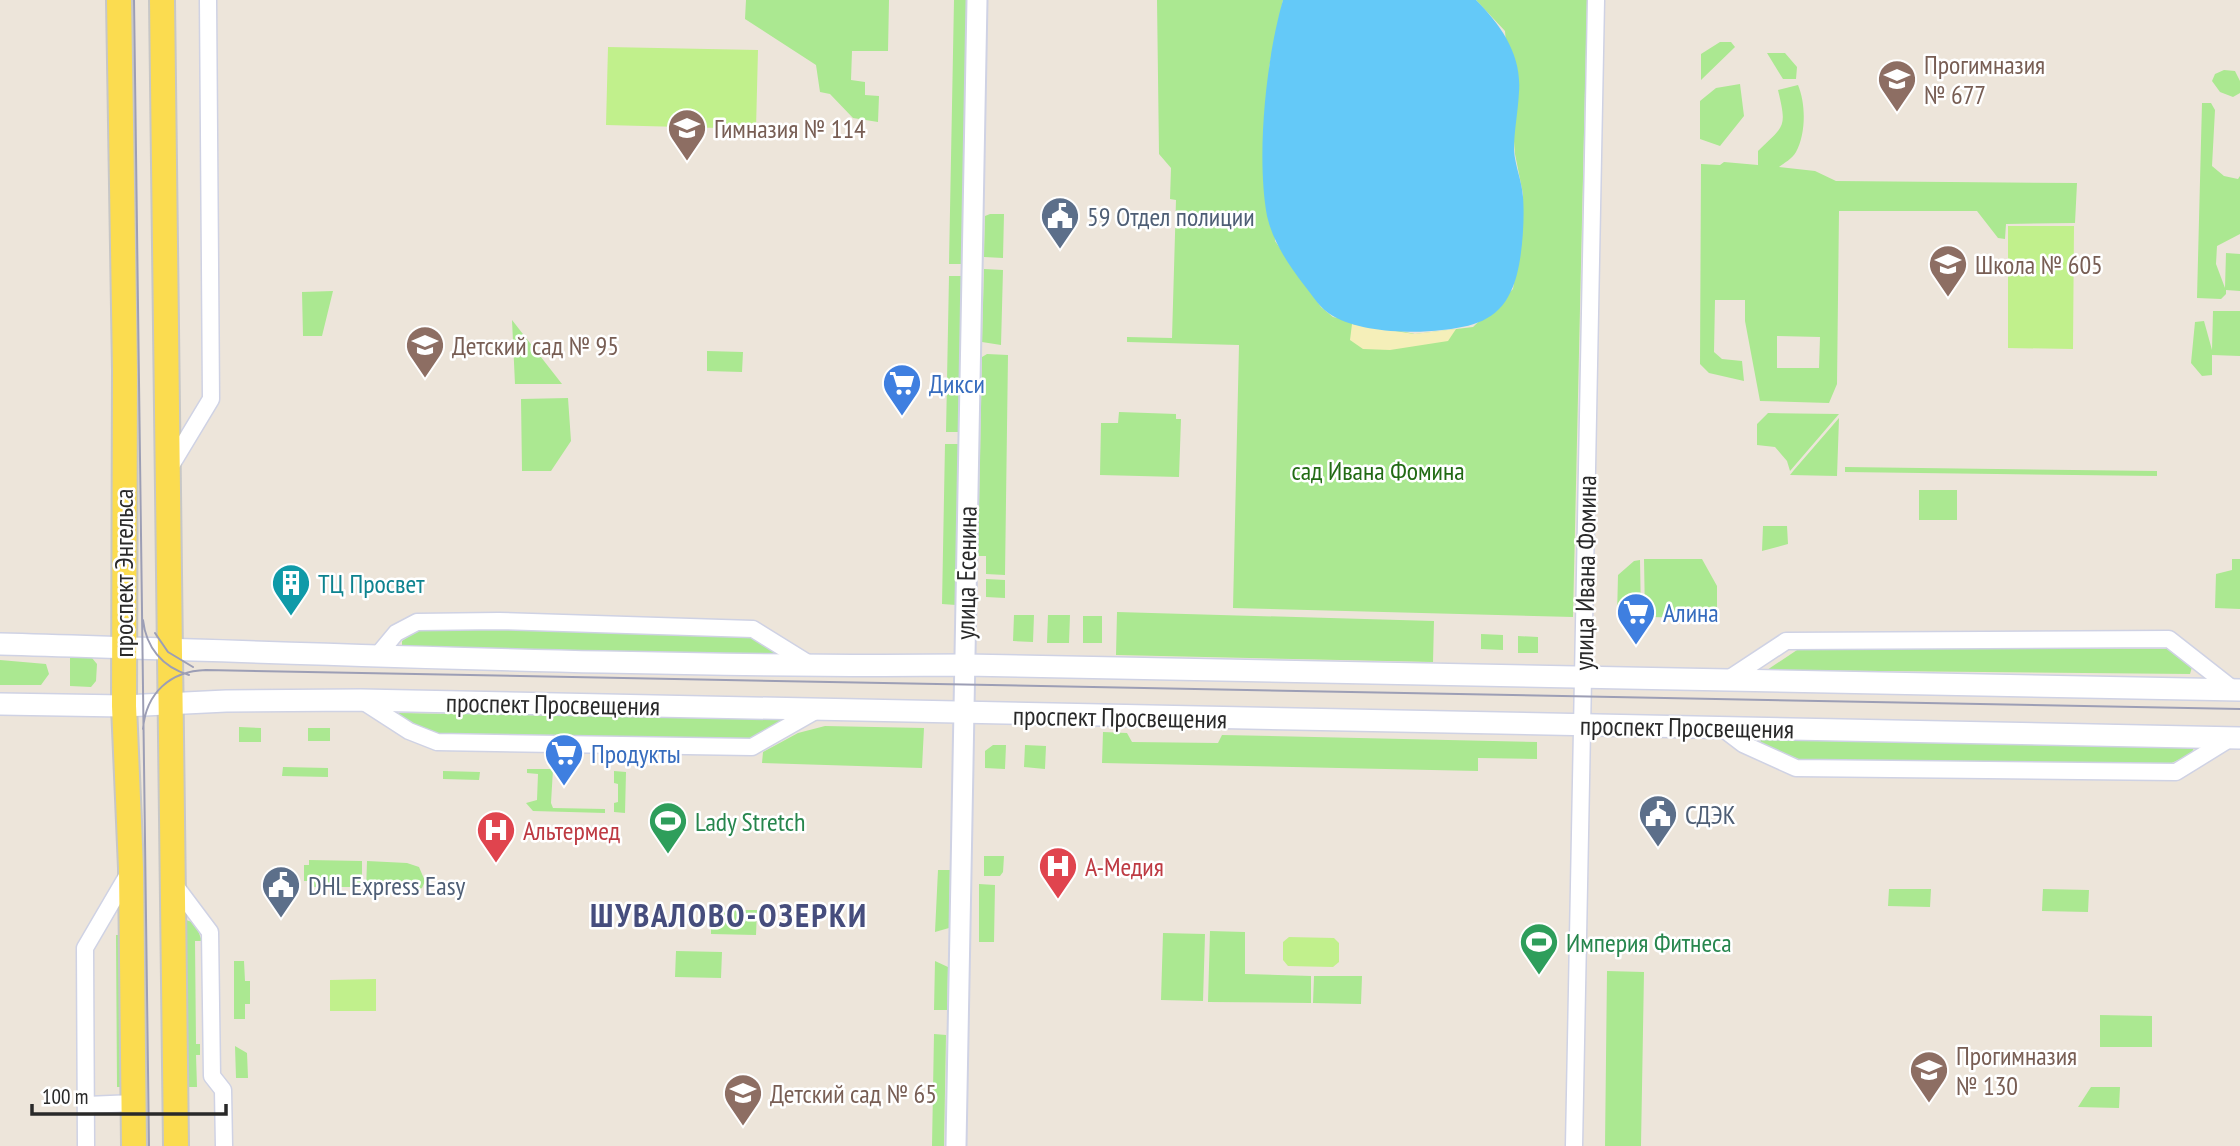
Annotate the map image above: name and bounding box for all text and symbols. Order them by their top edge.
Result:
place label: Прогимназия № 677 [1924,48,2045,111]
school or university icon: Прогимназия № 677 [1876,58,1918,113]
school or university icon: Гимназия № 114 [666,107,708,162]
place label: Гимназия № 114 [714,112,866,145]
public building icon: 59 Отдел полиции [1039,195,1081,250]
place label: 59 Отдел полиции [1087,200,1255,233]
school or university icon: Школа № 605 [1927,243,1969,298]
place label: Школа № 605 [1975,248,2103,281]
school or university icon: Детский сад № 95 [404,324,446,379]
place label: Детский сад № 95 [452,329,619,362]
supermarket icon: Дикси [881,362,923,417]
place label: Дикси [929,367,985,400]
park label: сад Ивана Фомина [1291,454,1465,487]
street label: улица Ивана Фомина [1567,475,1603,671]
street label: проспект Энгельса [107,488,140,658]
street label: улица Есенина [948,506,984,640]
building icon: ТЦ Просвет [270,562,312,617]
place label: ТЦ Просвет [318,567,425,600]
supermarket icon: Алина [1615,591,1657,646]
place label: Алина [1663,596,1719,629]
street label: проспект Просвещения [446,686,660,722]
street label: проспект Просвещения [1013,699,1227,735]
street label: проспект Просвещения [1580,709,1794,745]
supermarket icon: Продукты [543,732,585,787]
place label: Продукты [591,737,681,770]
public building icon: СДЭК [1637,793,1679,848]
place label: СДЭК [1685,798,1736,831]
sports icon: Lady Stretch [647,800,689,855]
place label: Lady Stretch [695,805,805,838]
hospital icon: Альтермед [475,809,517,864]
place label: Альтермед [523,814,620,847]
hospital icon: А-Медия [1037,845,1079,900]
place label: А-Медия [1085,850,1164,883]
public building icon: DHL Express Easy [260,864,302,919]
place label: DHL Express Easy [308,869,465,902]
district label: ШУВАЛОВО-ОЗЕРКИ [590,893,868,936]
sports icon: Империя Фитнеса [1518,921,1560,976]
place label: Империя Фитнеса [1566,926,1732,959]
place label: Прогимназия № 130 [1956,1039,2077,1102]
school or university icon: Прогимназия № 130 [1908,1049,1950,1104]
scale bar [32,1072,226,1116]
school or university icon: Детский сад № 65 [722,1072,764,1127]
place label: Детский сад № 65 [770,1077,937,1110]
text: 100 m [42,1083,88,1110]

